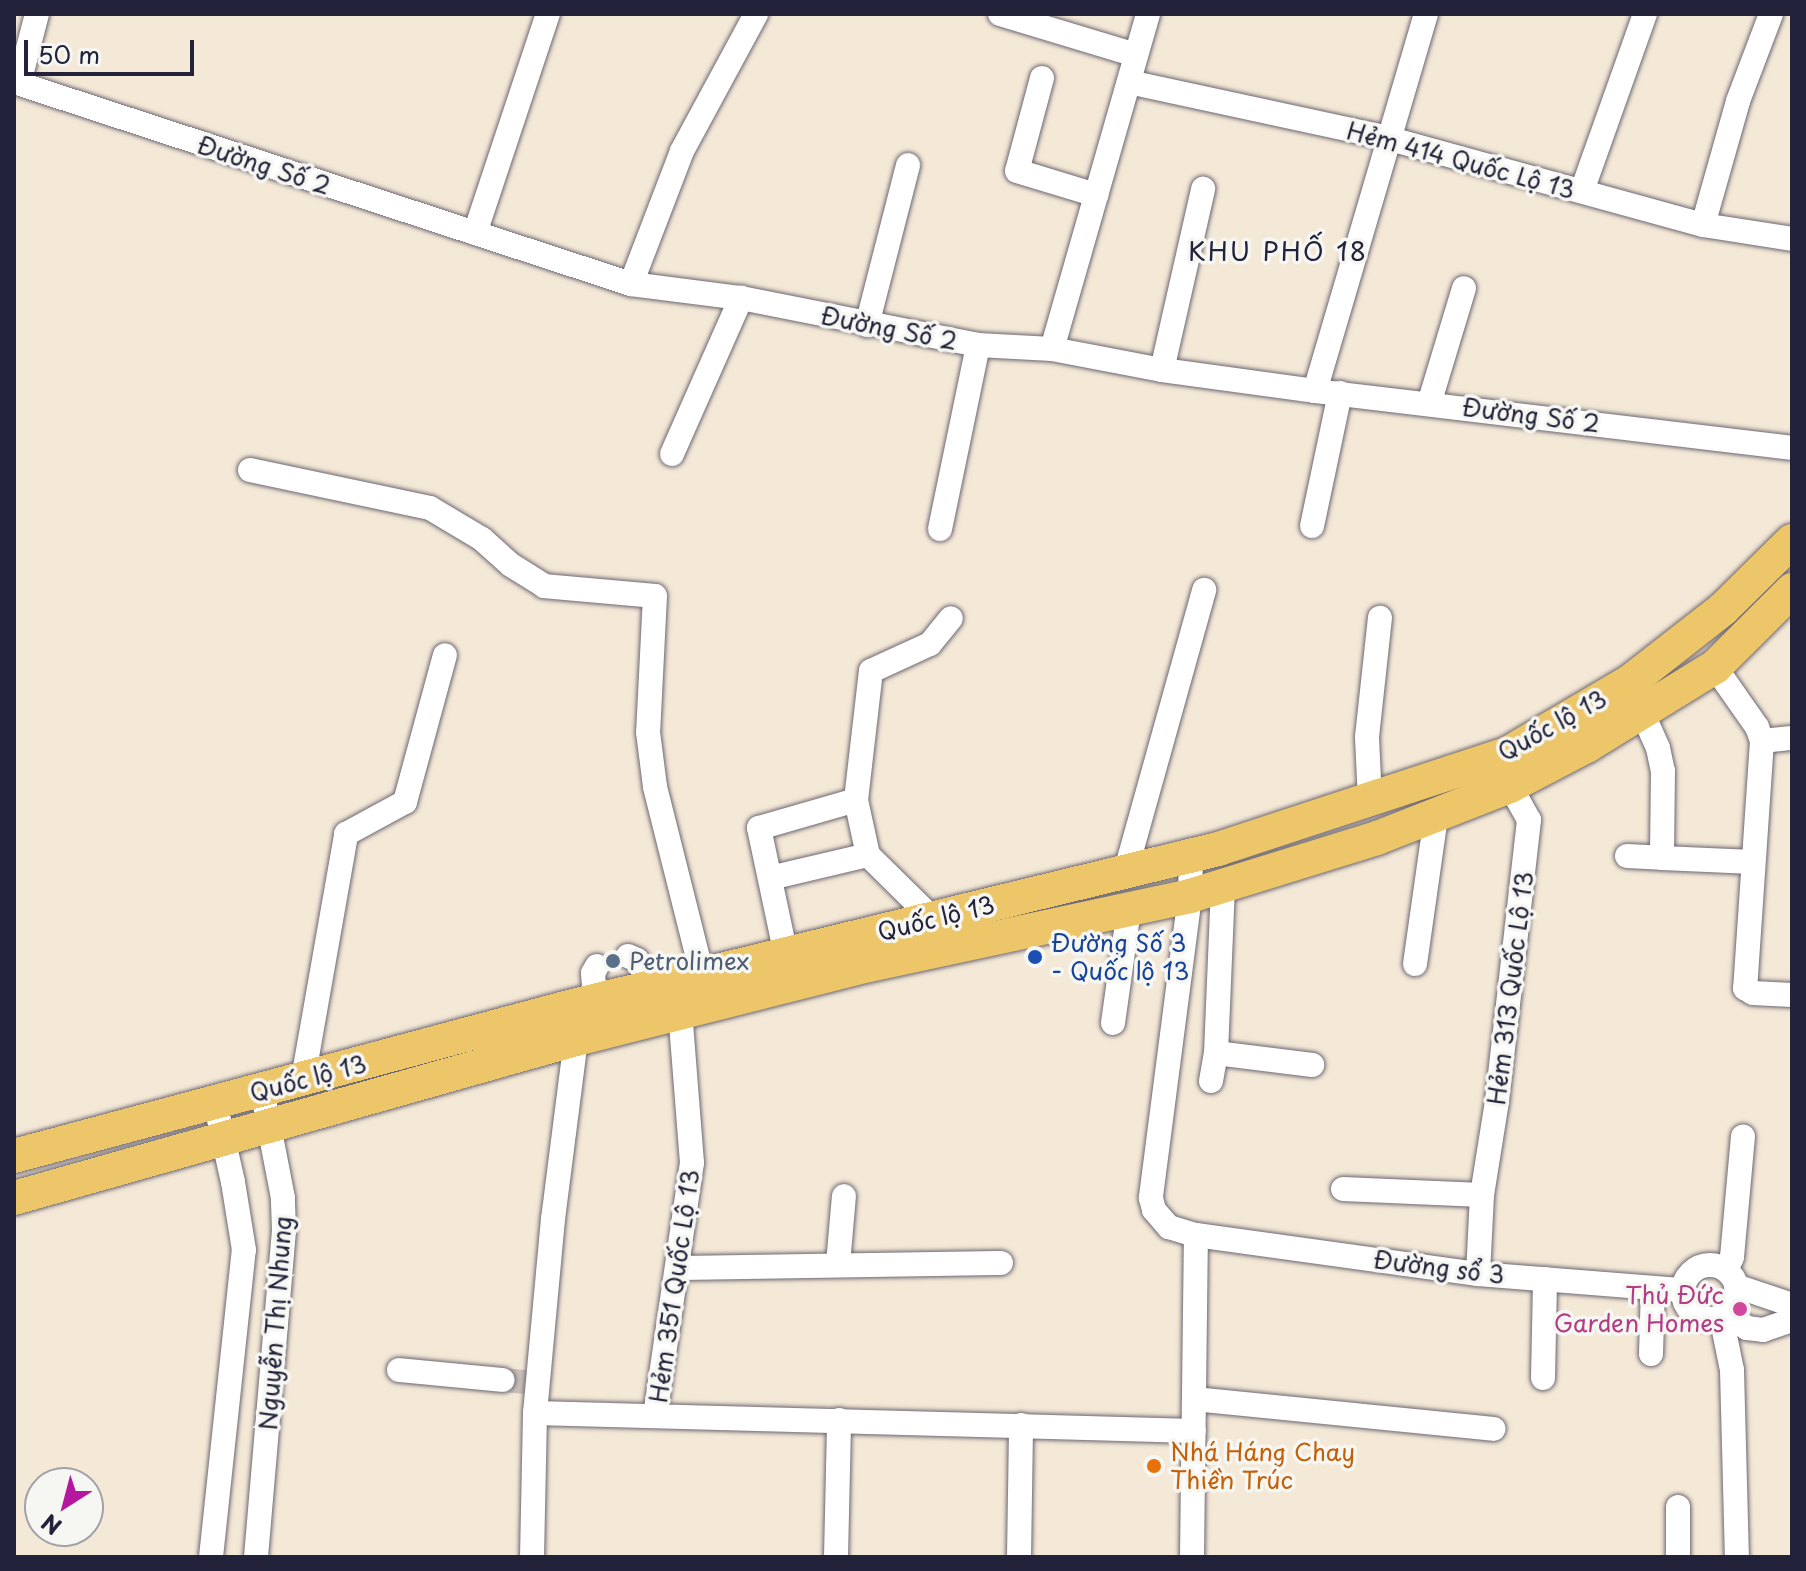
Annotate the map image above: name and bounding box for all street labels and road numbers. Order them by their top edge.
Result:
street label: Hẻm 414 Quốc Lộ 13 [1343,115,1579,205]
street label: Đường Số 2 [194,130,334,200]
street label: Đường Số 2 [819,301,959,355]
street label: Đường Số 2 [1461,392,1601,438]
street label: Quốc lộ 13 [1492,683,1612,767]
street label: Hẻm 313 Quốc Lộ 13 [1481,868,1539,1108]
street label: Quốc lộ 13 [874,889,998,947]
street label: Quốc lộ 13 [246,1048,370,1108]
street label: Hẻm 351 Quốc Lộ 13 [643,1167,705,1405]
street label: Nguyễn Thị Nhung [253,1214,297,1432]
street label: Đường sổ 3 [1372,1245,1506,1289]

